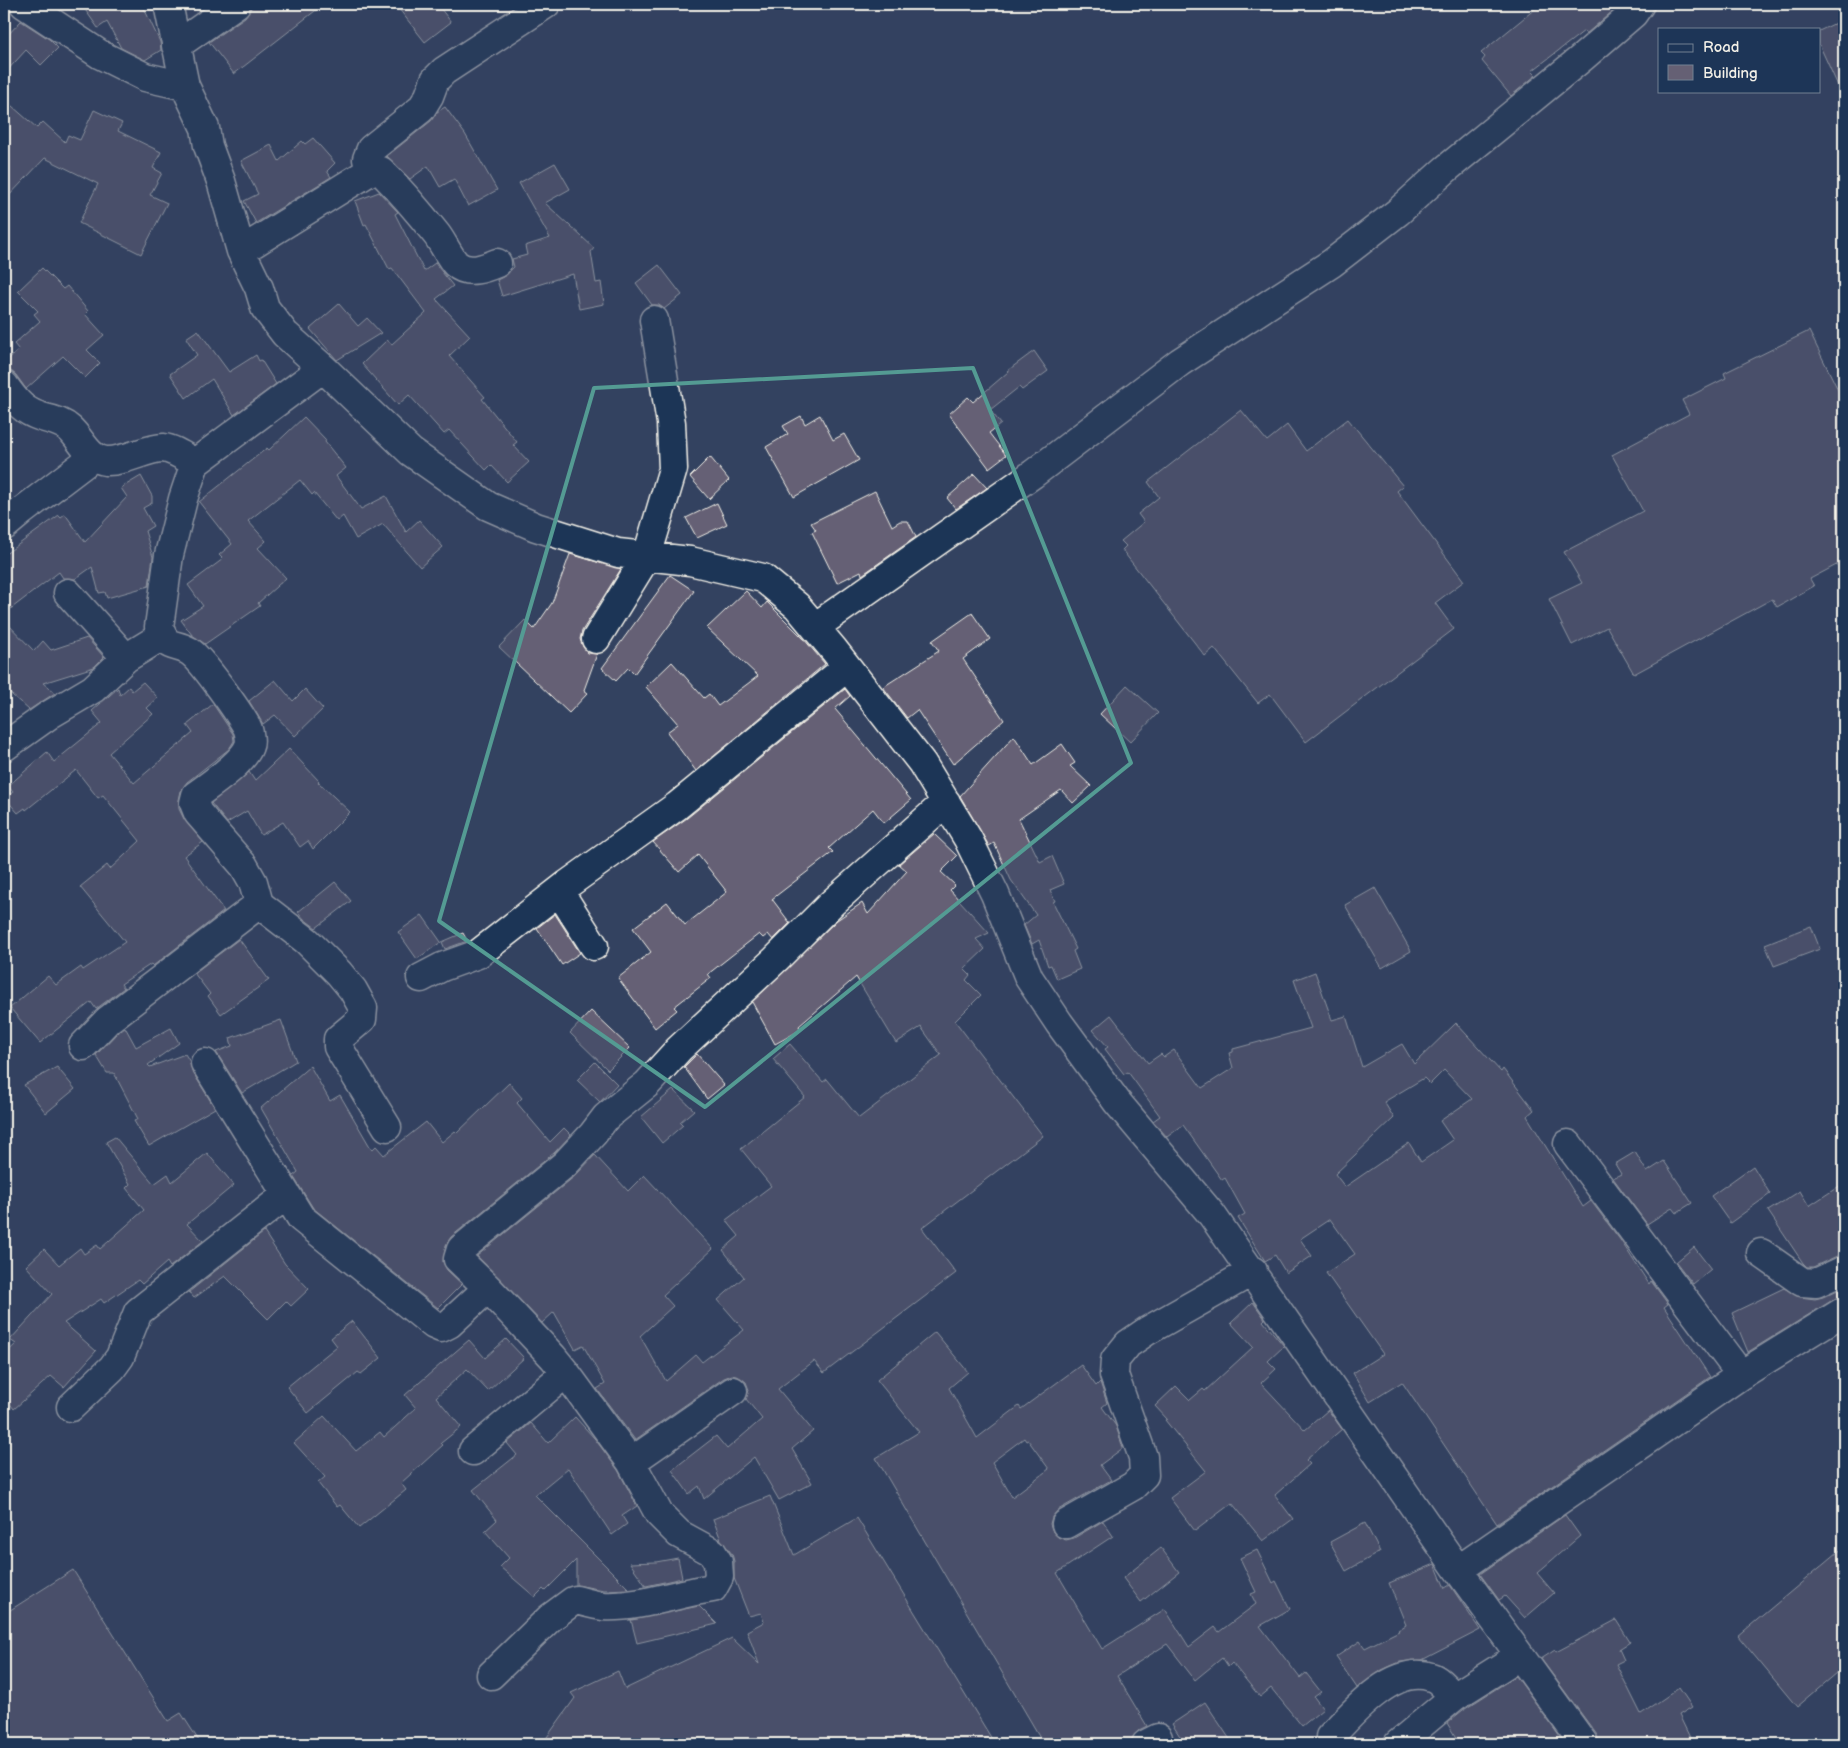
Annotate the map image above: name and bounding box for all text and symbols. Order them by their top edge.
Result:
legend [1658,28,1820,92]
text: Road [1703,38,1739,57]
text: Building [1703,64,1758,83]

